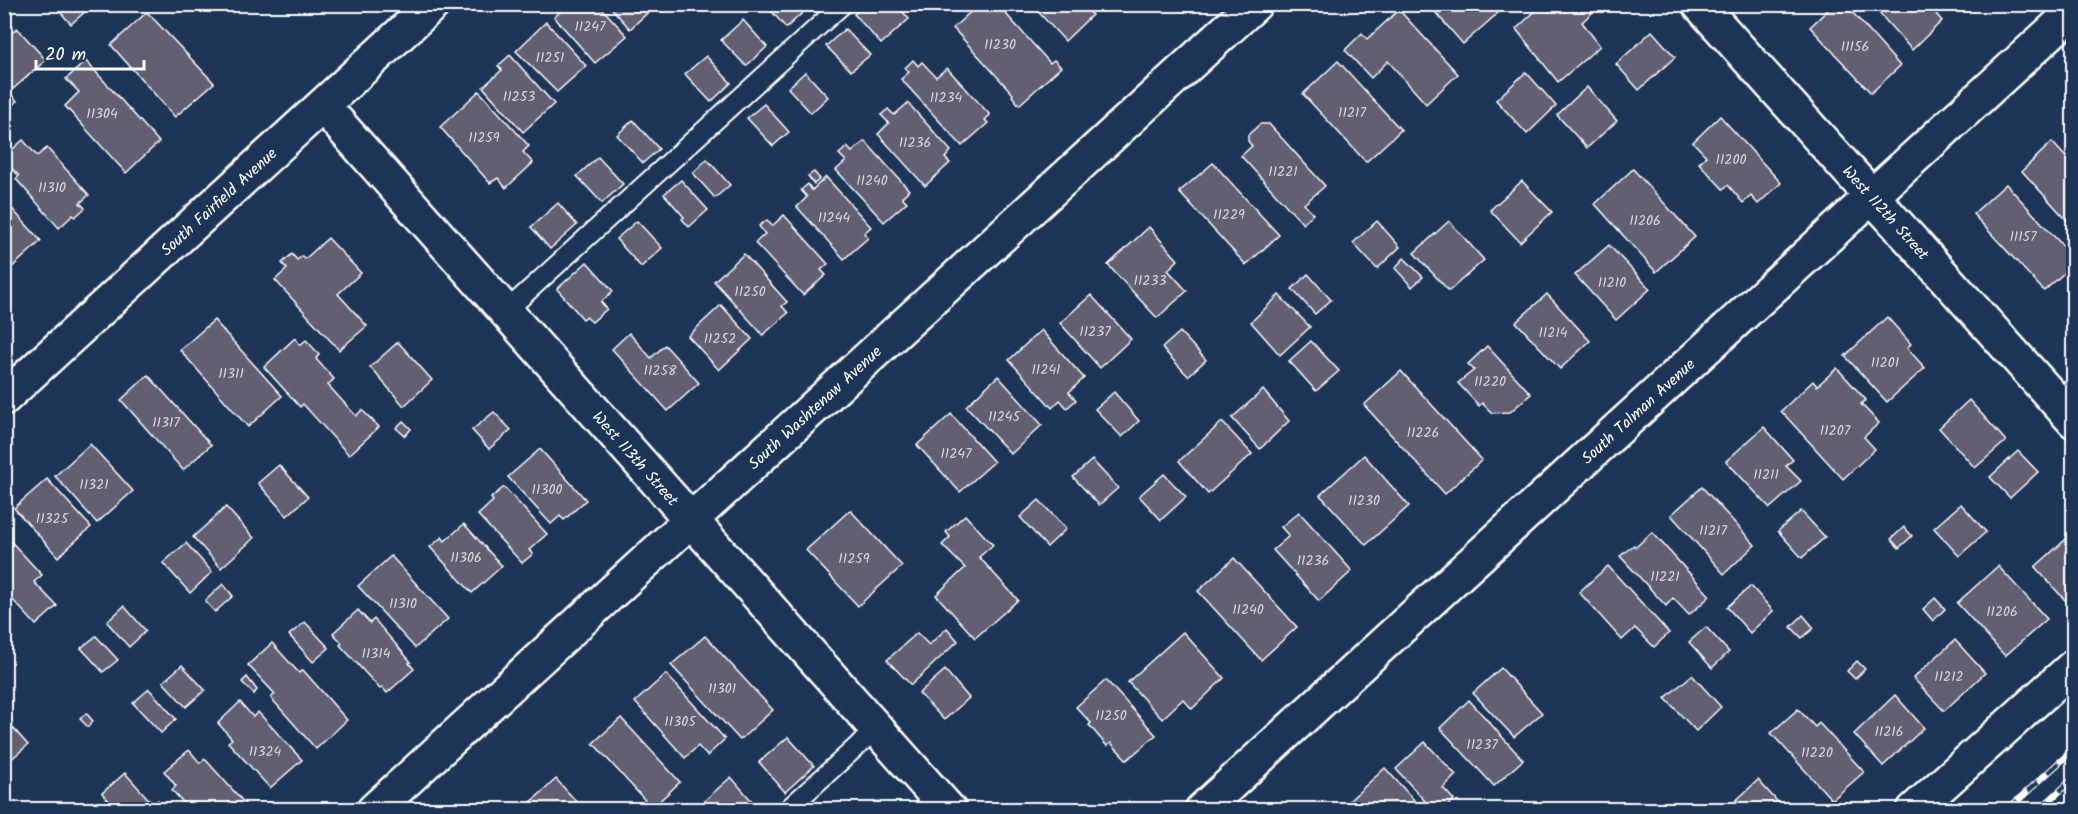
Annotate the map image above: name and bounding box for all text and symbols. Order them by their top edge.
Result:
house number: 11247 [574,16,606,38]
scale bar [36,33,144,71]
house number: 11230 [984,34,1016,56]
house number: 11156 [1841,36,1869,58]
text: 20 m [45,41,86,70]
house number: 11251 [536,47,564,69]
house number: 11253 [503,86,535,108]
house number: 11234 [930,87,963,109]
house number: 11217 [1338,102,1366,124]
house number: 11304 [86,103,118,125]
house number: 11259 [468,127,500,149]
house number: 11236 [899,132,931,154]
street label: South Fairfield Avenue [155,142,283,262]
house number: 11200 [1716,149,1746,171]
street label: West 112th Street [1836,160,1935,267]
house number: 11221 [1268,161,1298,183]
house number: 11240 [856,170,888,192]
house number: 11310 [38,177,66,199]
house number: 11229 [1213,204,1245,226]
house number: 11244 [818,207,850,229]
house number: 11206 [1629,210,1661,232]
house number: 11157 [2009,226,2037,248]
house number: 11233 [1134,270,1166,292]
house number: 11210 [1598,272,1626,294]
house number: 11250 [734,281,766,303]
house number: 11237 [1079,321,1111,343]
house number: 11214 [1538,322,1568,344]
house number: 11252 [704,328,736,350]
street label: South Washtenaw Avenue [743,340,888,476]
house number: 11201 [1871,352,1899,374]
street label: South Talman Avenue [1576,353,1701,471]
house number: 11241 [1031,359,1061,381]
house number: 11258 [644,360,677,382]
house number: 11311 [218,363,244,385]
house number: 11220 [1474,371,1506,393]
street label: West 113th Street [586,406,685,513]
house number: 11245 [988,406,1022,428]
house number: 11317 [152,412,180,434]
house number: 11207 [1820,420,1851,442]
house number: 11226 [1407,422,1439,444]
house number: 11247 [940,443,972,465]
house number: 11211 [1753,464,1779,486]
house number: 11321 [79,474,109,496]
house number: 11300 [532,479,562,501]
house number: 11230 [1348,490,1380,512]
house number: 11325 [36,508,70,530]
house number: 11217 [1699,520,1727,542]
house number: 11306 [450,547,482,569]
house number: 11259 [838,548,870,570]
house number: 11236 [1297,550,1329,572]
house number: 11221 [1650,566,1680,588]
house number: 11310 [389,593,417,615]
house number: 11240 [1232,599,1264,621]
house number: 11206 [1986,601,2018,623]
house number: 11314 [362,643,391,665]
house number: 11212 [1934,666,1964,688]
house number: 11301 [708,678,736,700]
house number: 11250 [1095,705,1127,727]
house number: 11305 [664,711,697,733]
house number: 11216 [1874,721,1904,743]
house number: 11237 [1466,734,1498,756]
house number: 11324 [249,741,282,763]
house number: 11220 [1801,742,1833,764]

